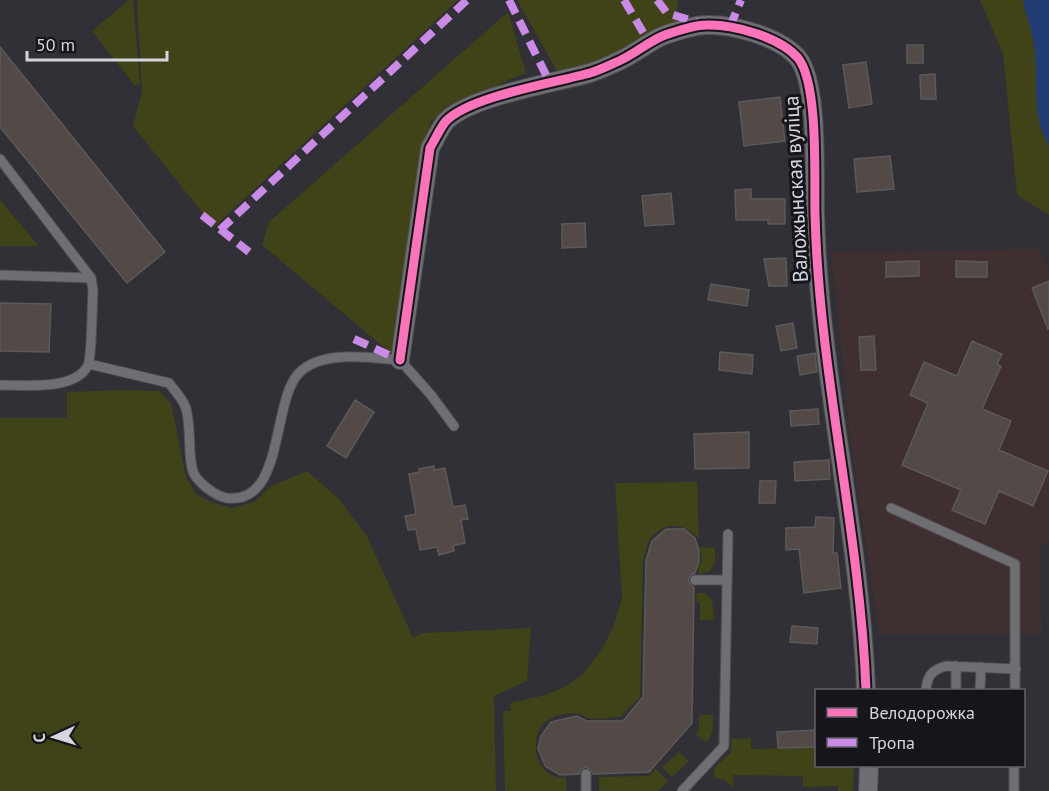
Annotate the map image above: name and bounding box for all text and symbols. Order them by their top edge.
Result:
scale bar [27,24,166,62]
text: 50 m [36,33,75,56]
street label: Валожынская вуліца [777,95,814,283]
legend [815,689,1025,767]
text: Велодорожка [869,701,975,724]
north arrow [24,707,84,767]
text: Тропа [869,731,915,754]
text: С [29,733,49,743]

